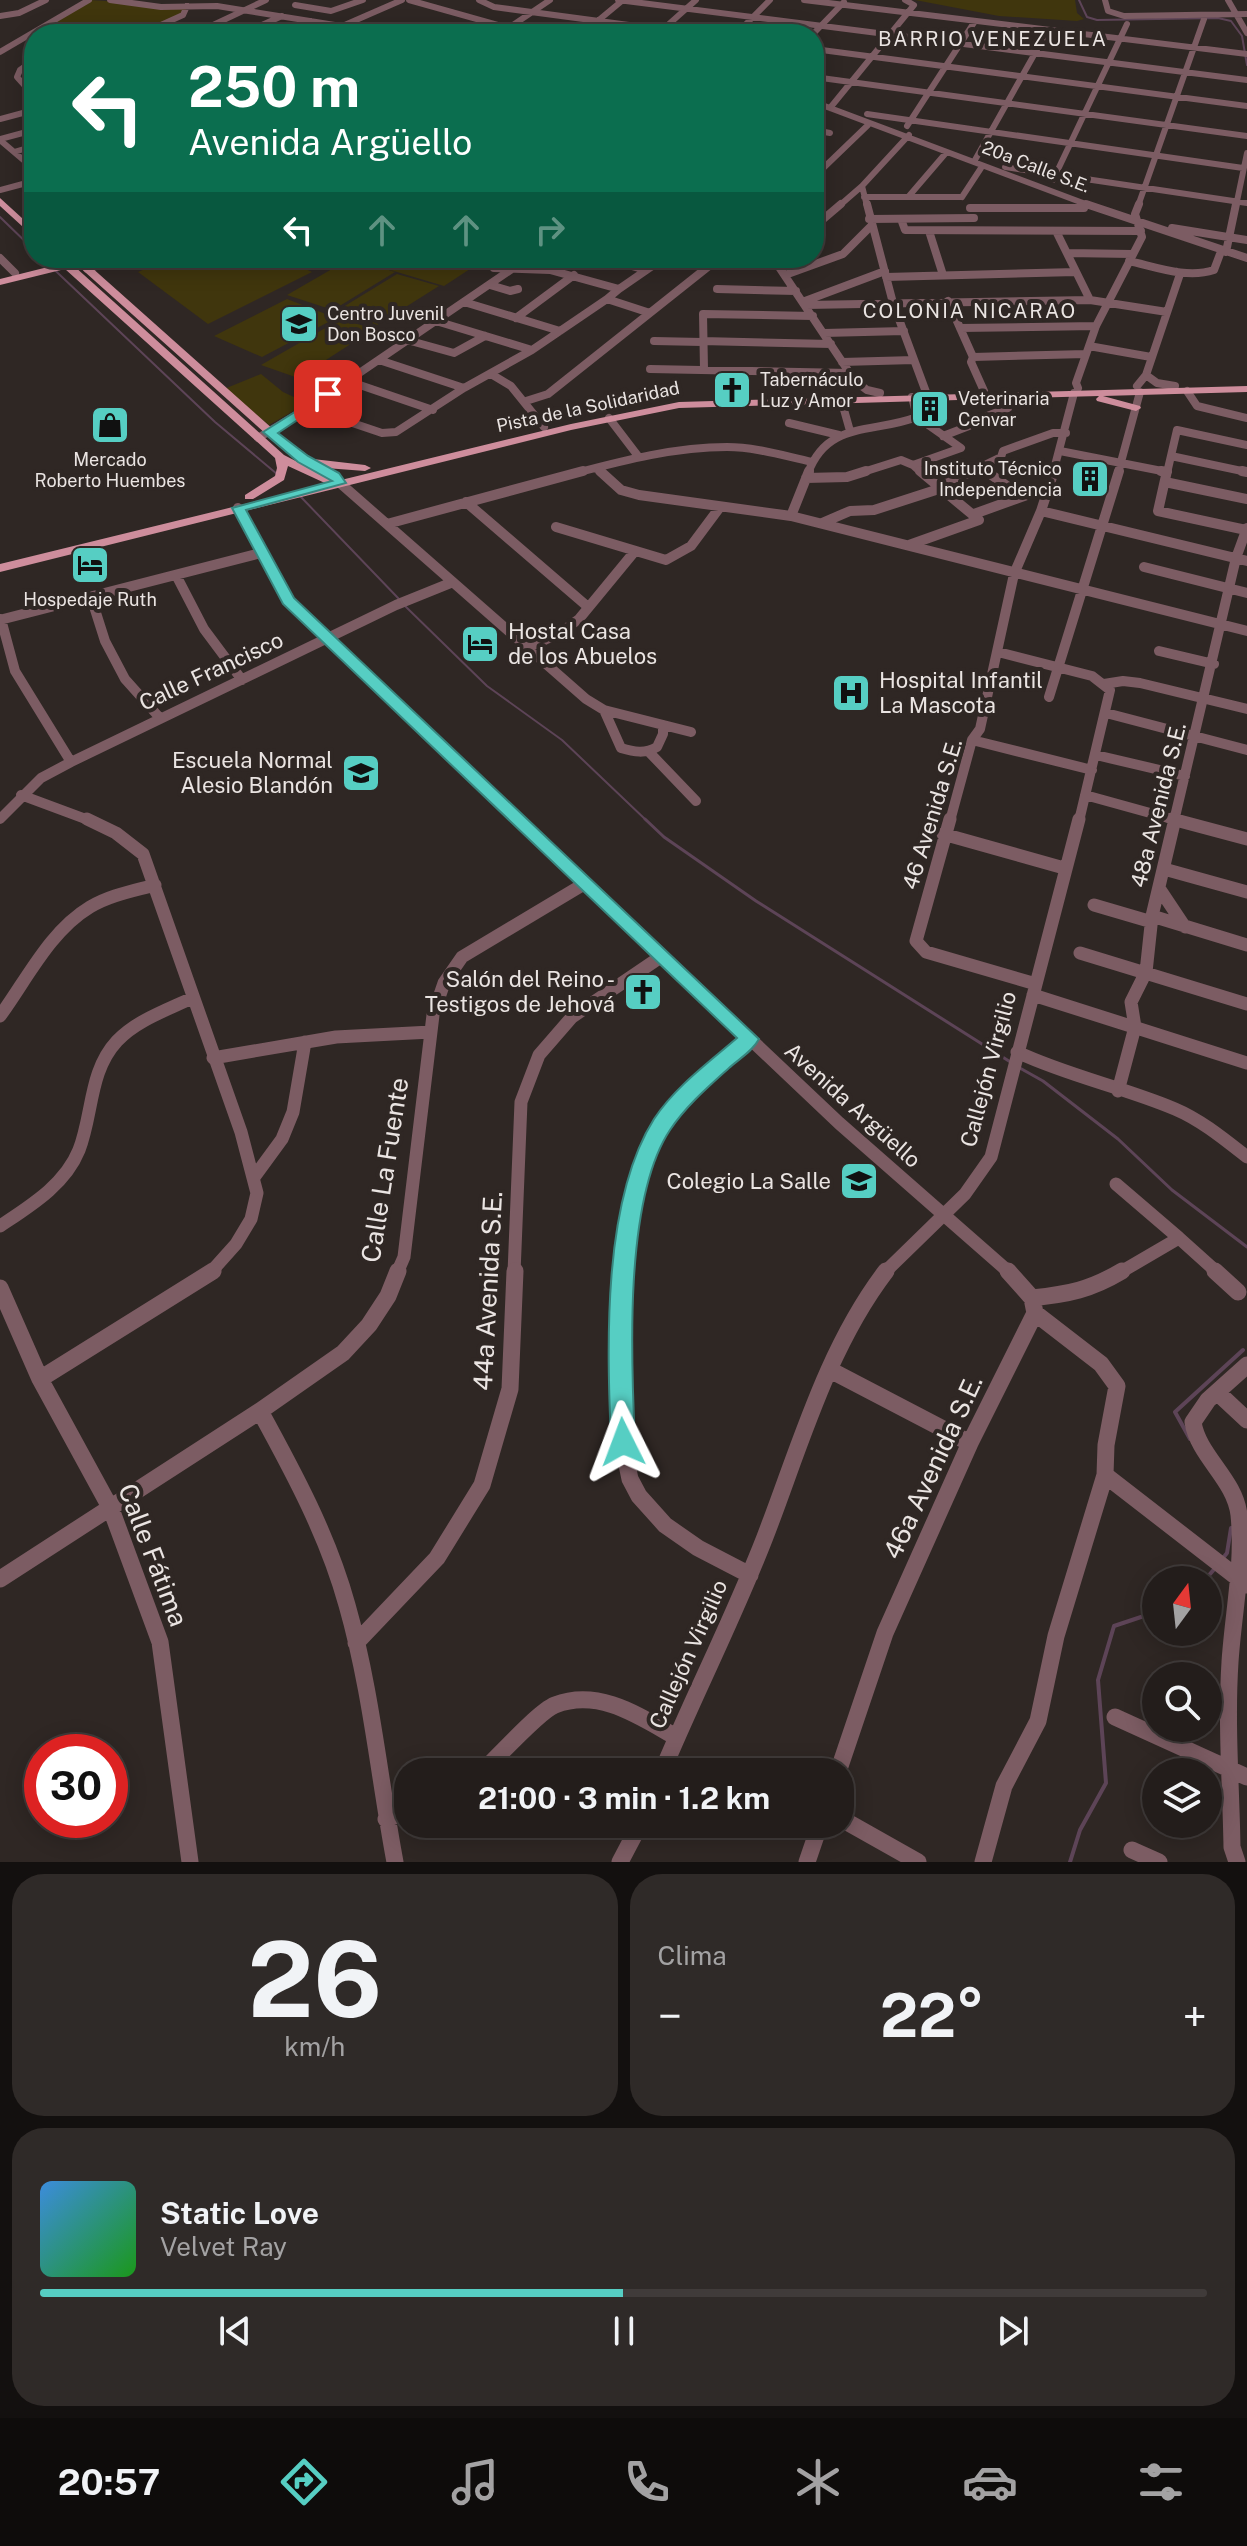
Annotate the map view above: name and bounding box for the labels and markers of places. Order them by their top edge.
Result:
school or university icon: Centro Juvenil Don Bosco [278,303,320,345]
place label: Centro Juvenil Don Bosco [327,303,445,345]
pin [294,360,362,428]
church icon: Tabernáculo Luz y Amor [711,369,753,411]
place label: Tabernáculo Luz y Amor [760,369,863,411]
building icon: Veterinaria Cenvar [909,388,951,430]
place label: Veterinaria Cenvar [958,388,1049,430]
shop icon: Mercado Roberto Huembes [89,404,131,446]
place label: Mercado Roberto Huembes [35,449,185,491]
place label: Instituto Técnico Independencia [924,458,1062,500]
building icon: Instituto Técnico Independencia [1069,458,1111,500]
hotel icon: Hospedaje Ruth [69,544,111,586]
place label: Hospedaje Ruth [23,589,157,610]
place label: Hostal Casa de los Abuelos [508,618,657,669]
hotel icon: Hostal Casa de los Abuelos [459,623,501,665]
place label: Hospital Infantil La Mascota [879,667,1043,718]
hospital icon: Hospital Infantil La Mascota [830,672,872,714]
place label: Escuela Normal Alesio Blandón [172,747,333,798]
school or university icon: Escuela Normal Alesio Blandón [340,752,382,794]
place label: Salón del Reino - Testigos de Jehová [425,966,615,1017]
church icon: Salón del Reino - Testigos de Jehová [622,971,664,1013]
school or university icon: Colegio La Salle [838,1160,880,1202]
place label: Colegio La Salle [667,1168,831,1194]

